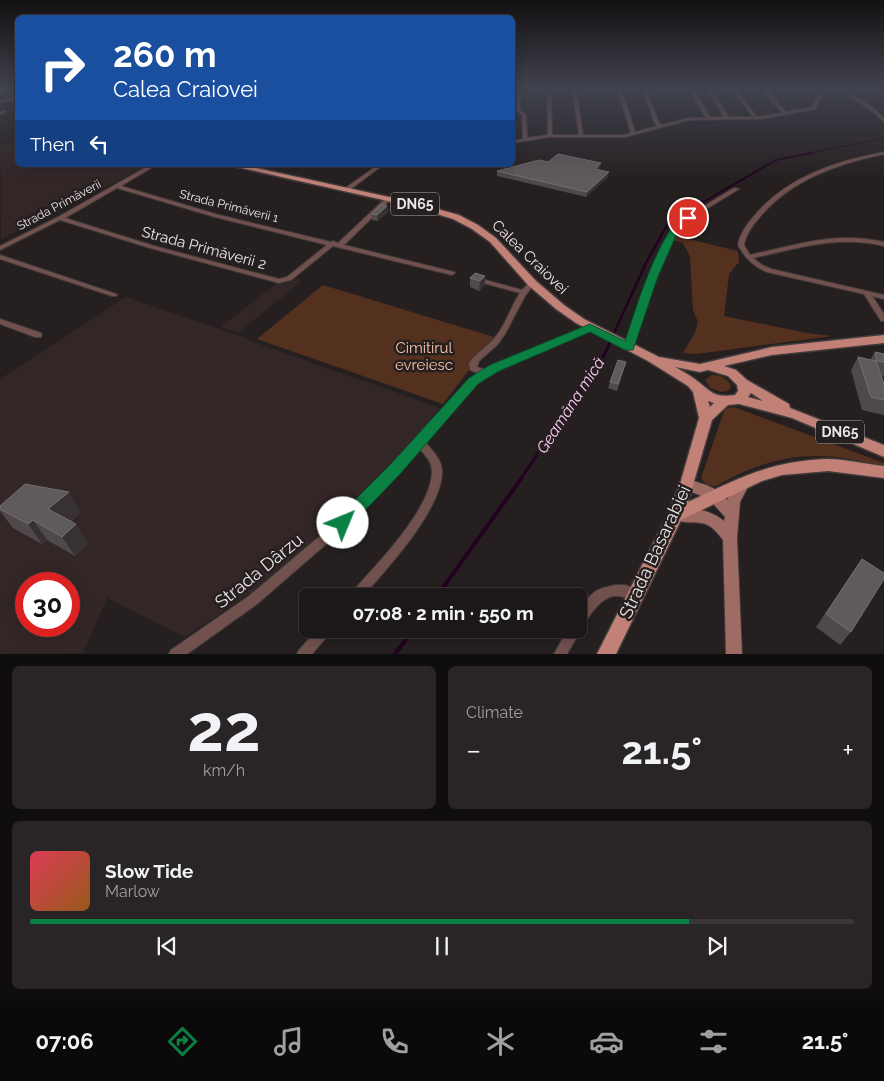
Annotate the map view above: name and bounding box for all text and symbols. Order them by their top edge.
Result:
text: 260 m [113,34,216,75]
icon: right [30,35,95,100]
text: Calea Craiovei [113,76,258,102]
icon: left [85,130,113,158]
text: Then [30,133,75,155]
street label: Strada Primăverii [15,177,103,233]
street label: Strada Primăverii 1 [178,187,280,225]
road number: DN65 [391,192,439,215]
pin [667,197,709,239]
icon: arrive [674,204,702,232]
street label: Calea Craiovei [488,216,572,298]
street label: Strada Primăverii 2 [140,223,268,273]
park label: Cimitirul evreiesc [395,339,453,374]
water label: Geamăna mică [532,353,609,457]
road number: DN65 [816,421,864,444]
street label: Strada Basarabiei [615,482,695,622]
position arrow [316,496,368,548]
street label: Strada Dârzu [211,529,307,612]
speed limit sign: 30 [15,572,80,637]
text: 07:08 · 2 min · 550 m [352,602,534,624]
text: 22 [187,690,261,766]
text: Climate [466,703,523,722]
text: 21.5° [621,728,702,773]
text: − [466,734,481,767]
text: + [842,734,854,767]
text: km/h [203,761,245,780]
text: Slow Tide [105,860,194,882]
text: Marlow [105,882,160,901]
icon: previous [153,932,181,960]
icon: pause [428,932,456,960]
icon: next [703,932,731,960]
icon: directions [165,1024,200,1059]
icon: music [271,1024,306,1059]
icon: phone [377,1024,412,1059]
icon: climate [483,1024,518,1059]
icon: car [589,1024,624,1059]
icon: filters [696,1024,731,1059]
text: 07:06 [36,1028,94,1054]
text: 21.5° [802,1028,848,1054]

